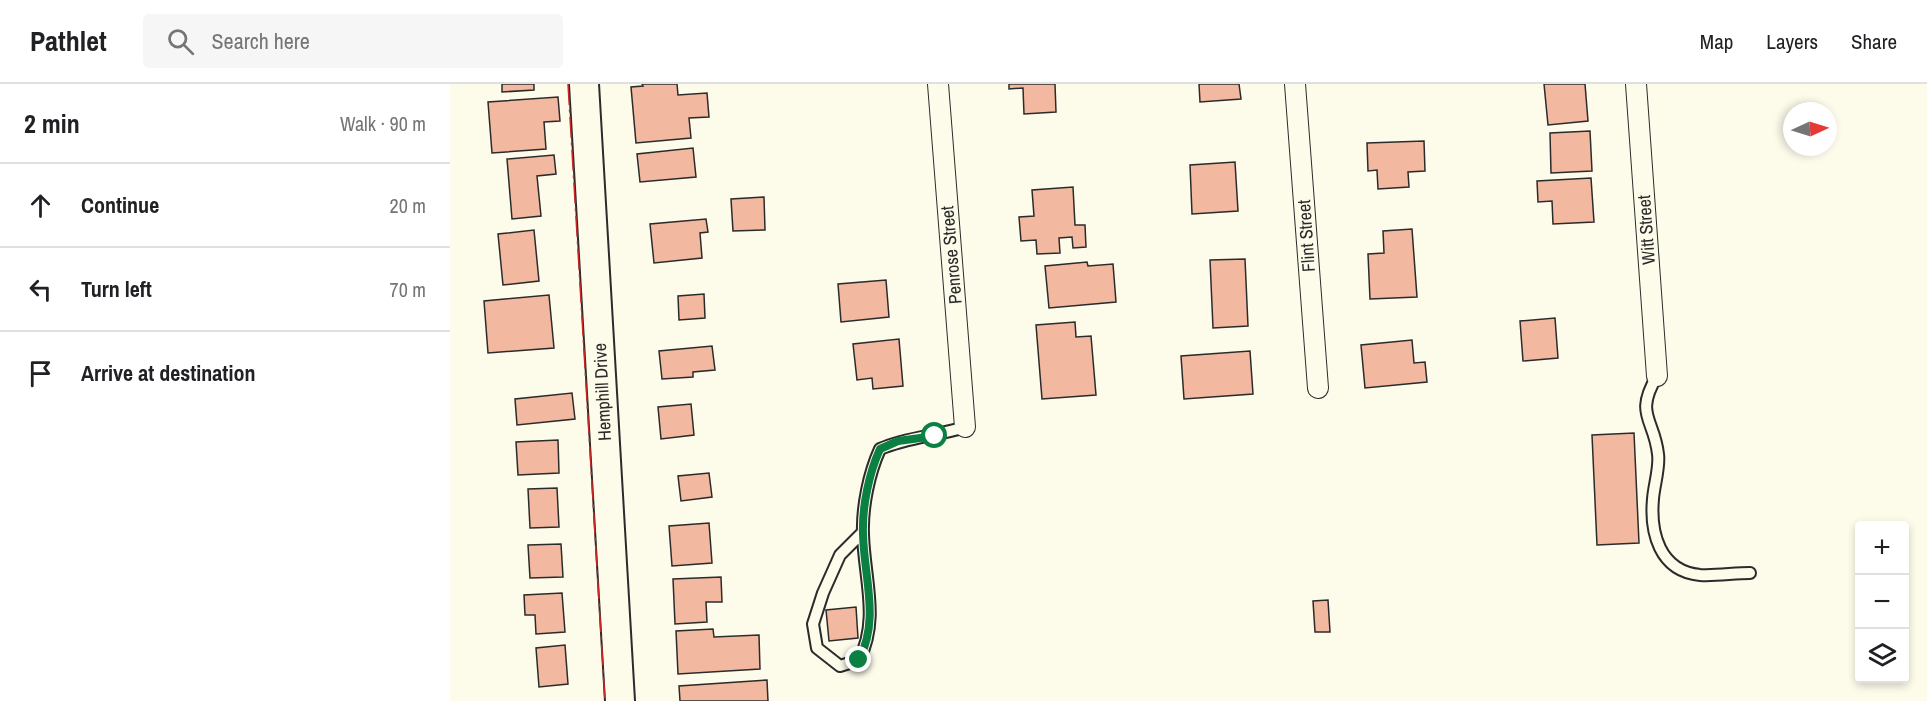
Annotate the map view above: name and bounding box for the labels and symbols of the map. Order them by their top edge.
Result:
north arrow [1783,102,1837,156]
street label: Witt Street [1631,194,1661,266]
street label: Flint Street [1291,199,1321,273]
street label: Penrose Street [934,205,968,305]
street label: Hemphill Drive [587,343,617,441]
route start [921,422,947,448]
route end [845,646,871,672]

